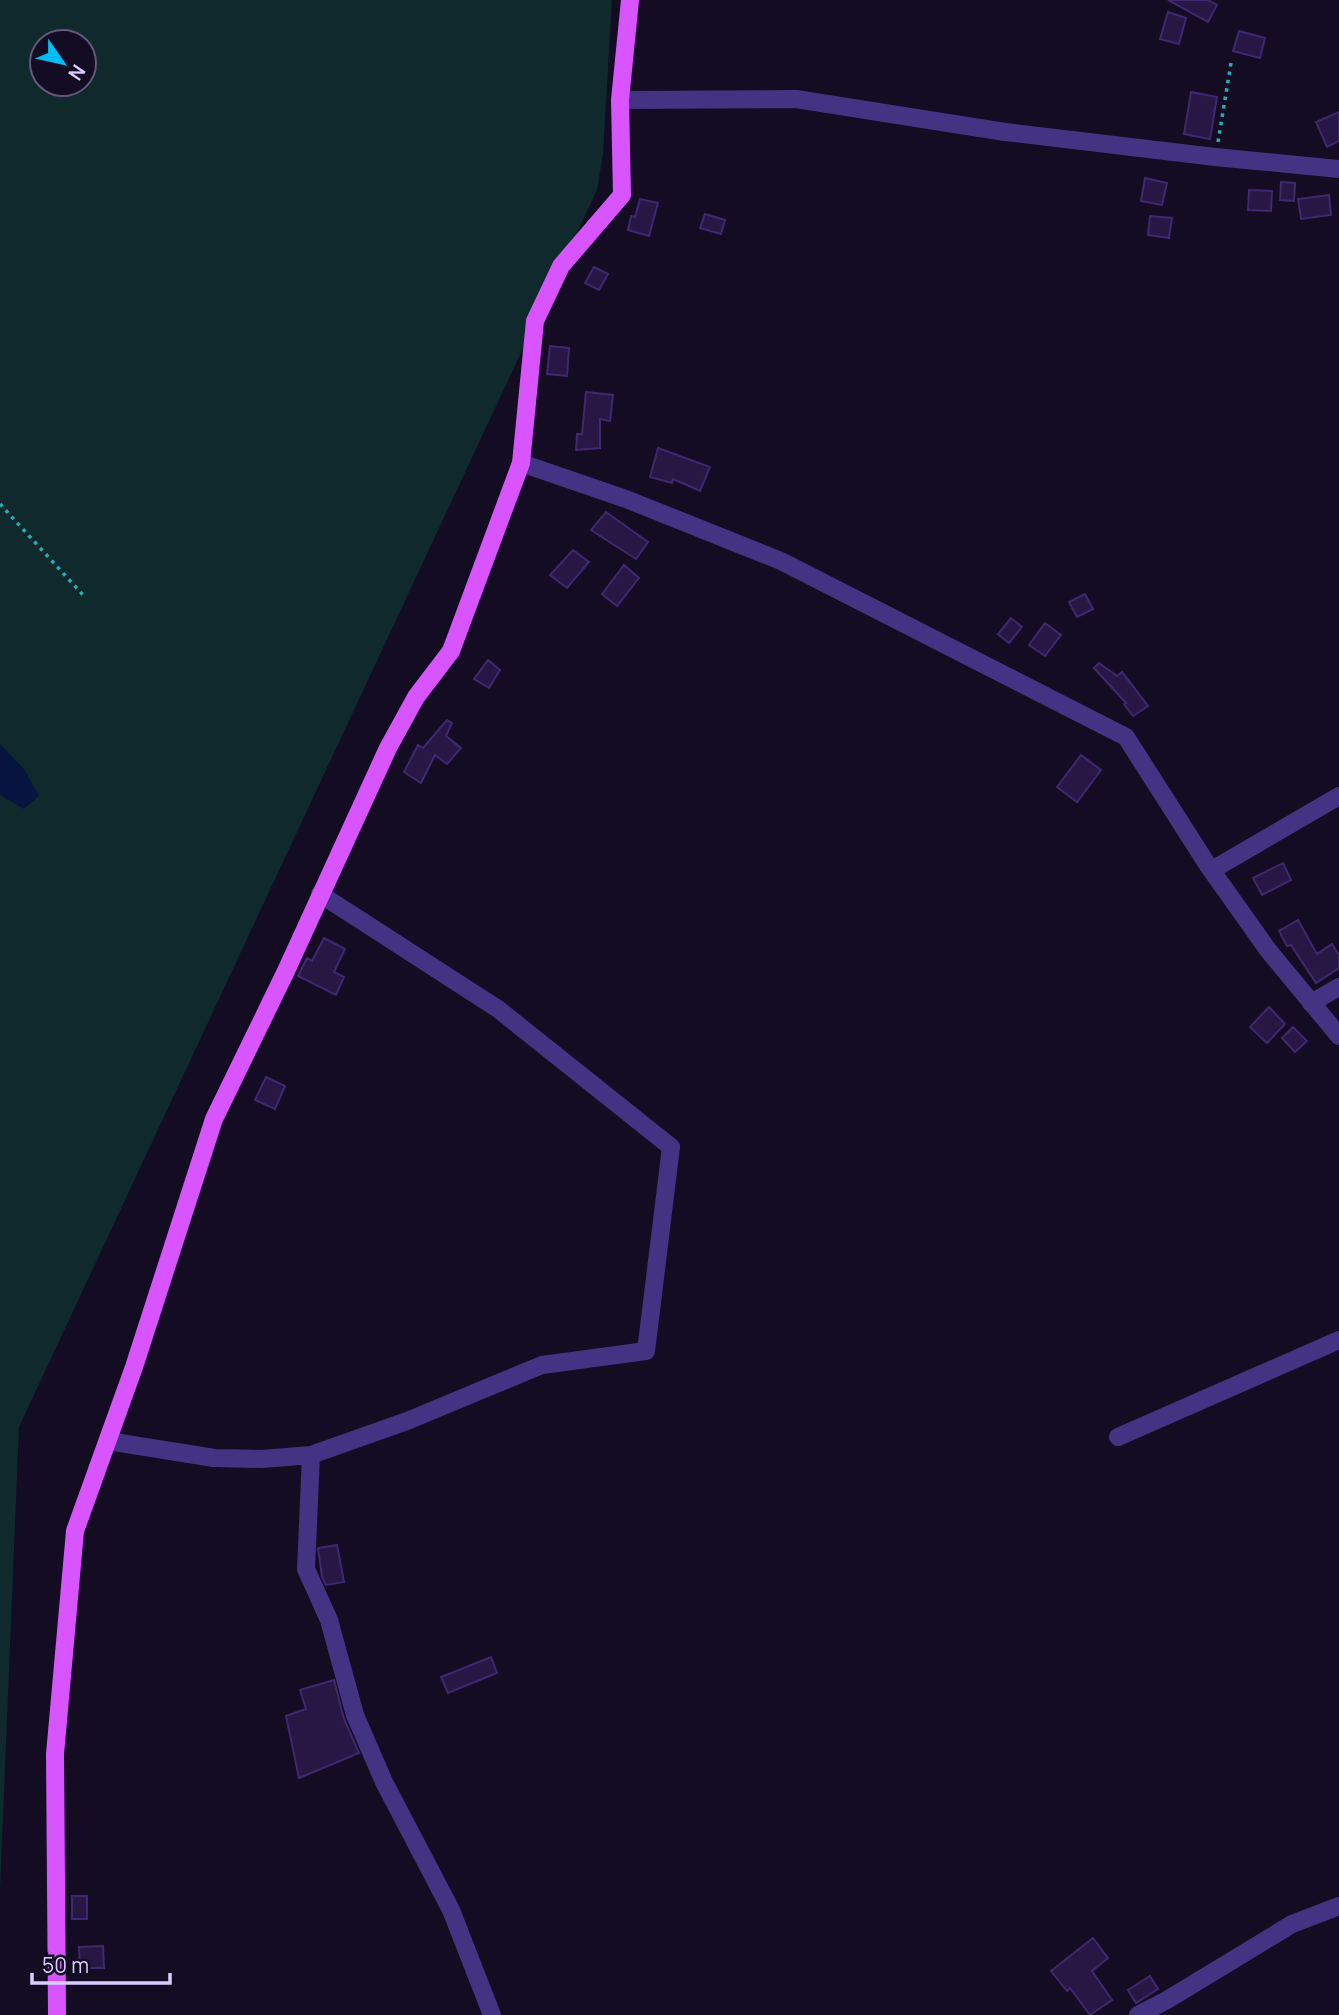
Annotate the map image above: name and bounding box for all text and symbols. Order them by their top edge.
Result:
north arrow [28,28,98,98]
text: N [62,60,92,85]
scale bar [32,1941,170,1985]
text: 50 m [42,1951,89,1979]

